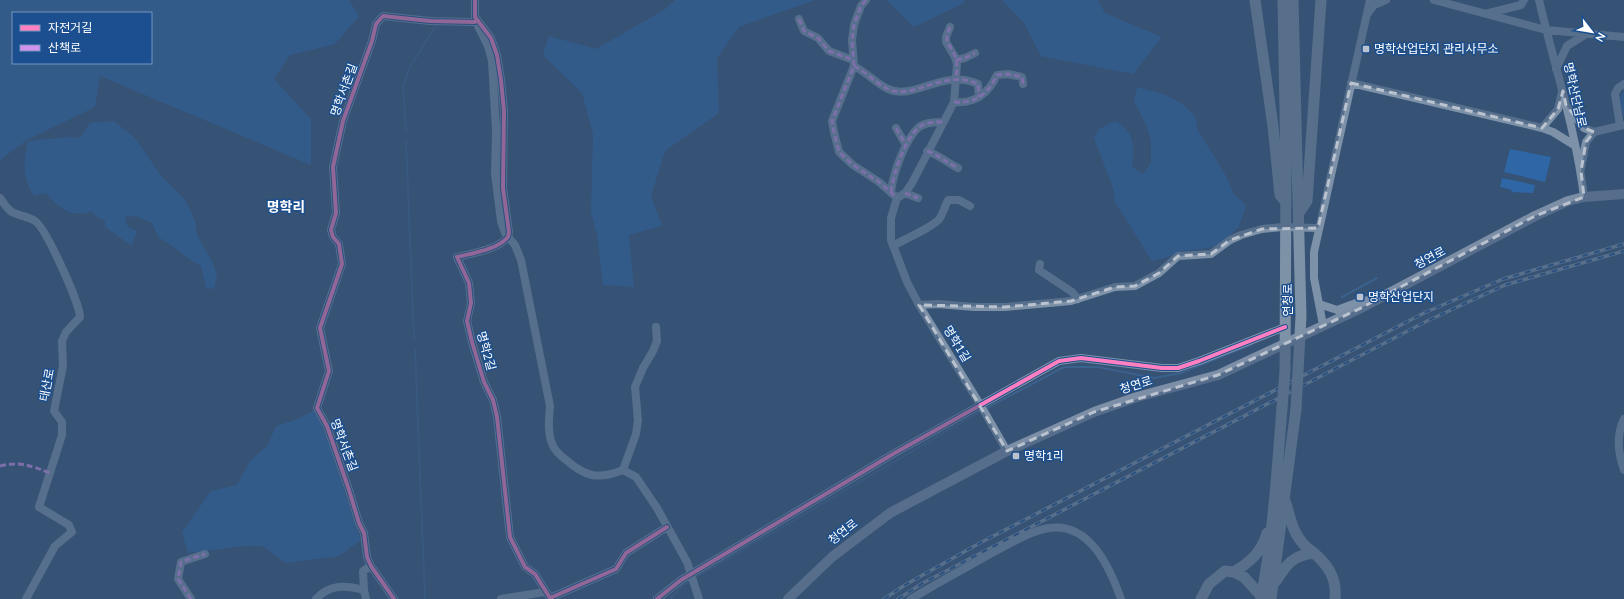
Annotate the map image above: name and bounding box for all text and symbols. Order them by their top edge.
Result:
legend [12,12,152,64]
north arrow [1572,12,1612,52]
text: 자전거길 [48,20,92,35]
text: N [1593,30,1609,44]
text: 산책로 [48,40,81,55]
place label: 명학산업단지 관리사무소 [1374,41,1499,56]
marker: 명학산업단지 관리사무소 [1361,44,1371,54]
street label: 명학서촌길 [327,61,360,118]
street label: 명학산단남로 [1561,61,1590,129]
district label: 명학리 [267,198,305,215]
street label: 청연로 [1412,243,1448,272]
street label: 연청로 [1280,283,1295,317]
place label: 명학산업단지 [1368,289,1434,304]
marker: 명학산업단지 [1355,292,1365,302]
street label: 명학1길 [940,323,974,365]
street label: 명학2길 [474,330,499,372]
street label: 태산로 [36,367,57,403]
street label: 청연로 [1118,373,1154,397]
street label: 명학서촌길 [328,416,361,473]
place label: 명학1리 [1024,448,1064,463]
marker: 명학1리 [1011,451,1021,461]
street label: 청연로 [825,515,860,548]

